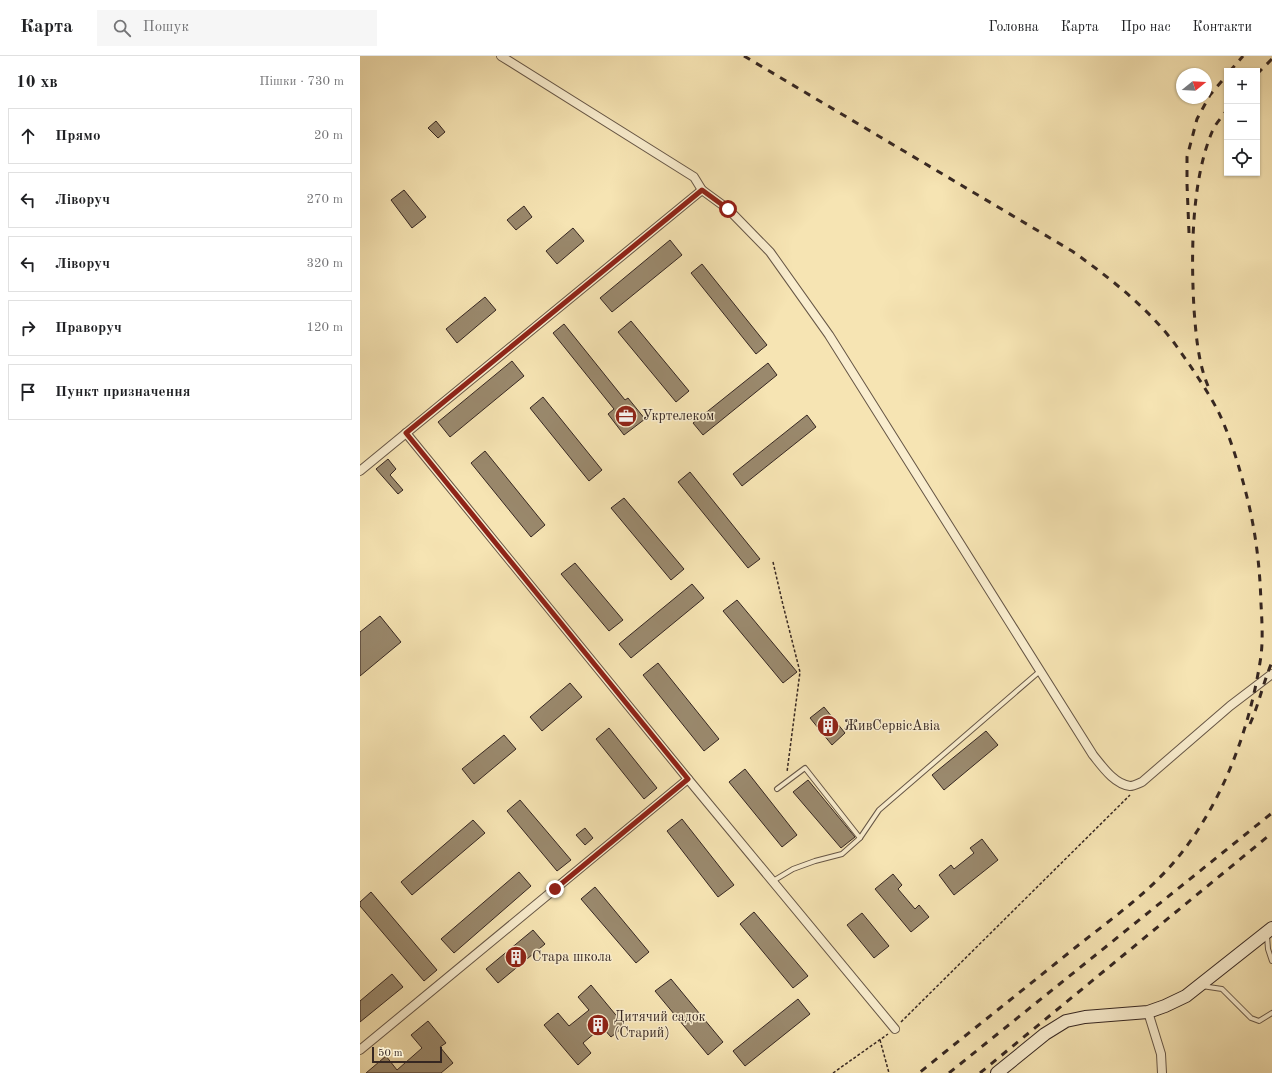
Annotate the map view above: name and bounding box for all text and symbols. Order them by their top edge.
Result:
search box [97,10,377,46]
icon: search [111,17,133,39]
text: Карта [20,18,73,37]
text: Пошук [143,20,189,35]
text: Головна [988,20,1039,34]
text: Карта [1061,20,1099,34]
text: Про нас [1121,20,1171,34]
text: Контакти [1193,20,1252,34]
north arrow [1176,68,1212,104]
map controls [1224,68,1260,176]
button: + [1224,68,1260,104]
text: 10 хв [16,74,58,91]
text: Пішки · 730 m [259,75,344,88]
button: − [1224,104,1260,140]
icon: ahead [17,125,39,147]
text: Прямо [55,129,101,144]
text: 20 m [314,129,343,142]
button: locate [1224,140,1260,176]
icon: left [17,189,39,211]
text: Ліворуч [55,193,110,208]
text: 270 m [306,193,343,206]
route start [719,200,737,218]
icon: left [17,253,39,275]
text: Ліворуч [55,257,110,272]
text: 320 m [306,257,343,270]
icon: right [17,317,39,339]
text: Праворуч [55,321,122,336]
text: 120 m [306,321,343,334]
icon: arrive [17,381,39,403]
text: Пункт призначення [55,385,191,400]
office icon: Укртелеком [613,403,639,429]
place label: Укртелеком [642,409,714,423]
building icon: ЖивСервісАвіа [815,713,841,739]
place label: ЖивСервісАвіа [844,719,940,733]
route end [546,880,564,898]
building icon: Стара школа [503,944,529,970]
place label: Стара школа [532,950,612,964]
place label: Дитячий садок (Старий) [614,1010,706,1040]
building icon: Дитячий садок (Старий) [585,1012,611,1038]
scale bar [372,1045,442,1064]
text: 50 m [378,1048,403,1059]

